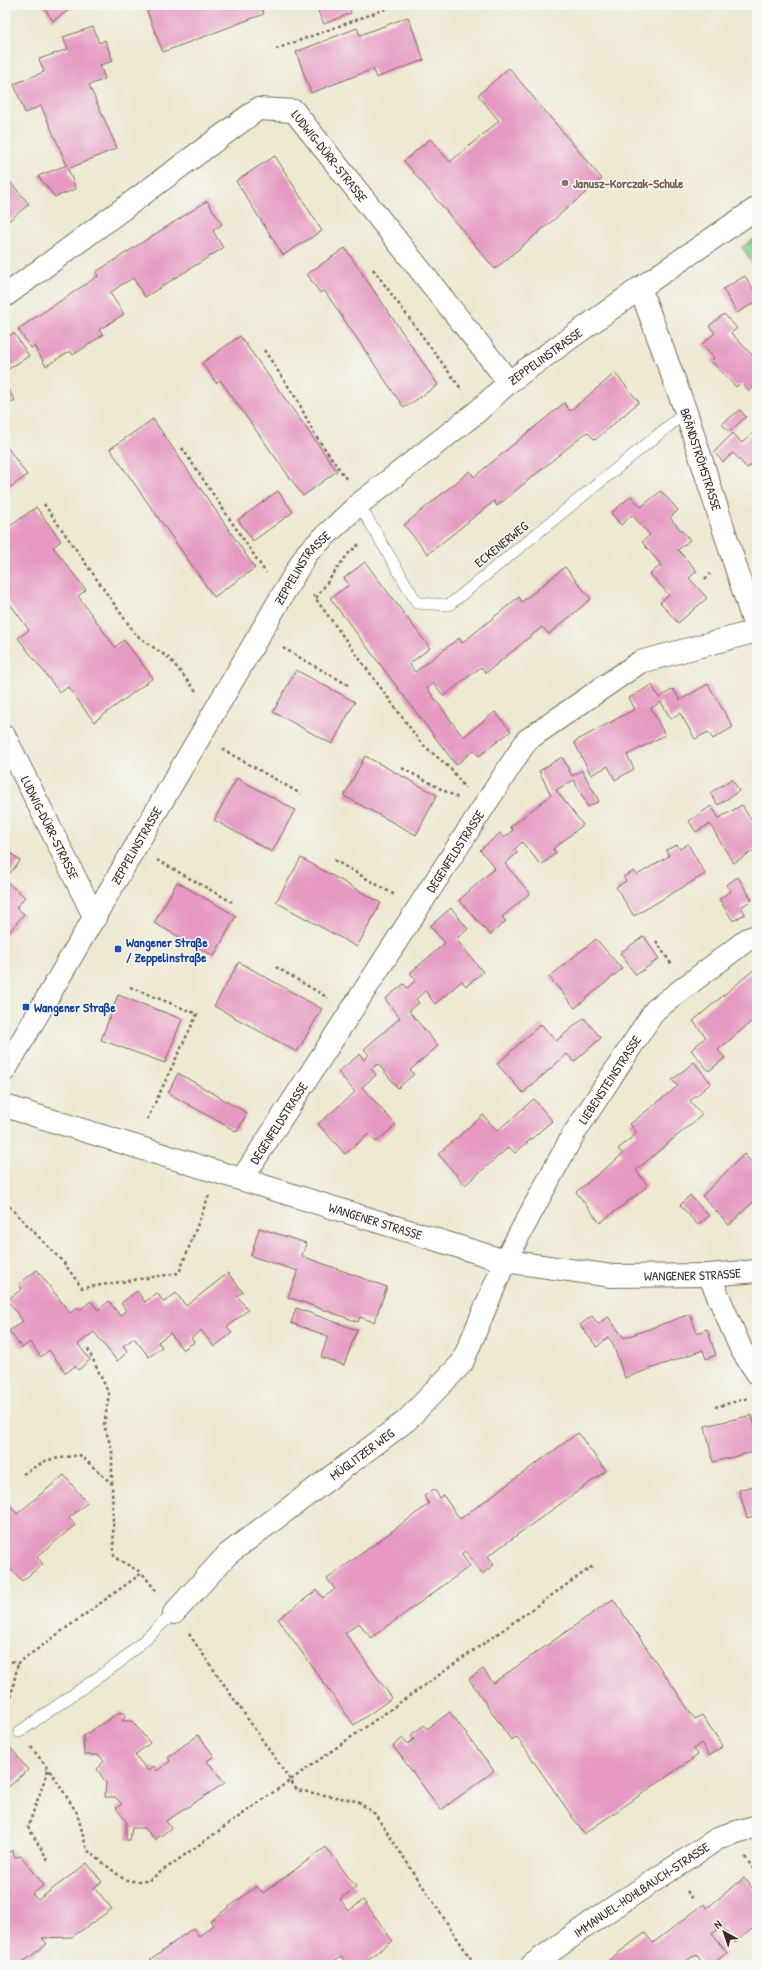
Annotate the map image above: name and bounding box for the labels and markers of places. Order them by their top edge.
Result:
place label: Janusz-Korczak-Schule [573,174,684,192]
marker: Janusz-Korczak-Schule [560,178,570,188]
place label: Wangener Straße / Zeppelinstraße [126,933,208,967]
marker: Wangener Straße / Zeppelinstraße [113,944,123,954]
place label: Wangener Straße [34,998,116,1017]
marker: Wangener Straße [21,1002,31,1012]

